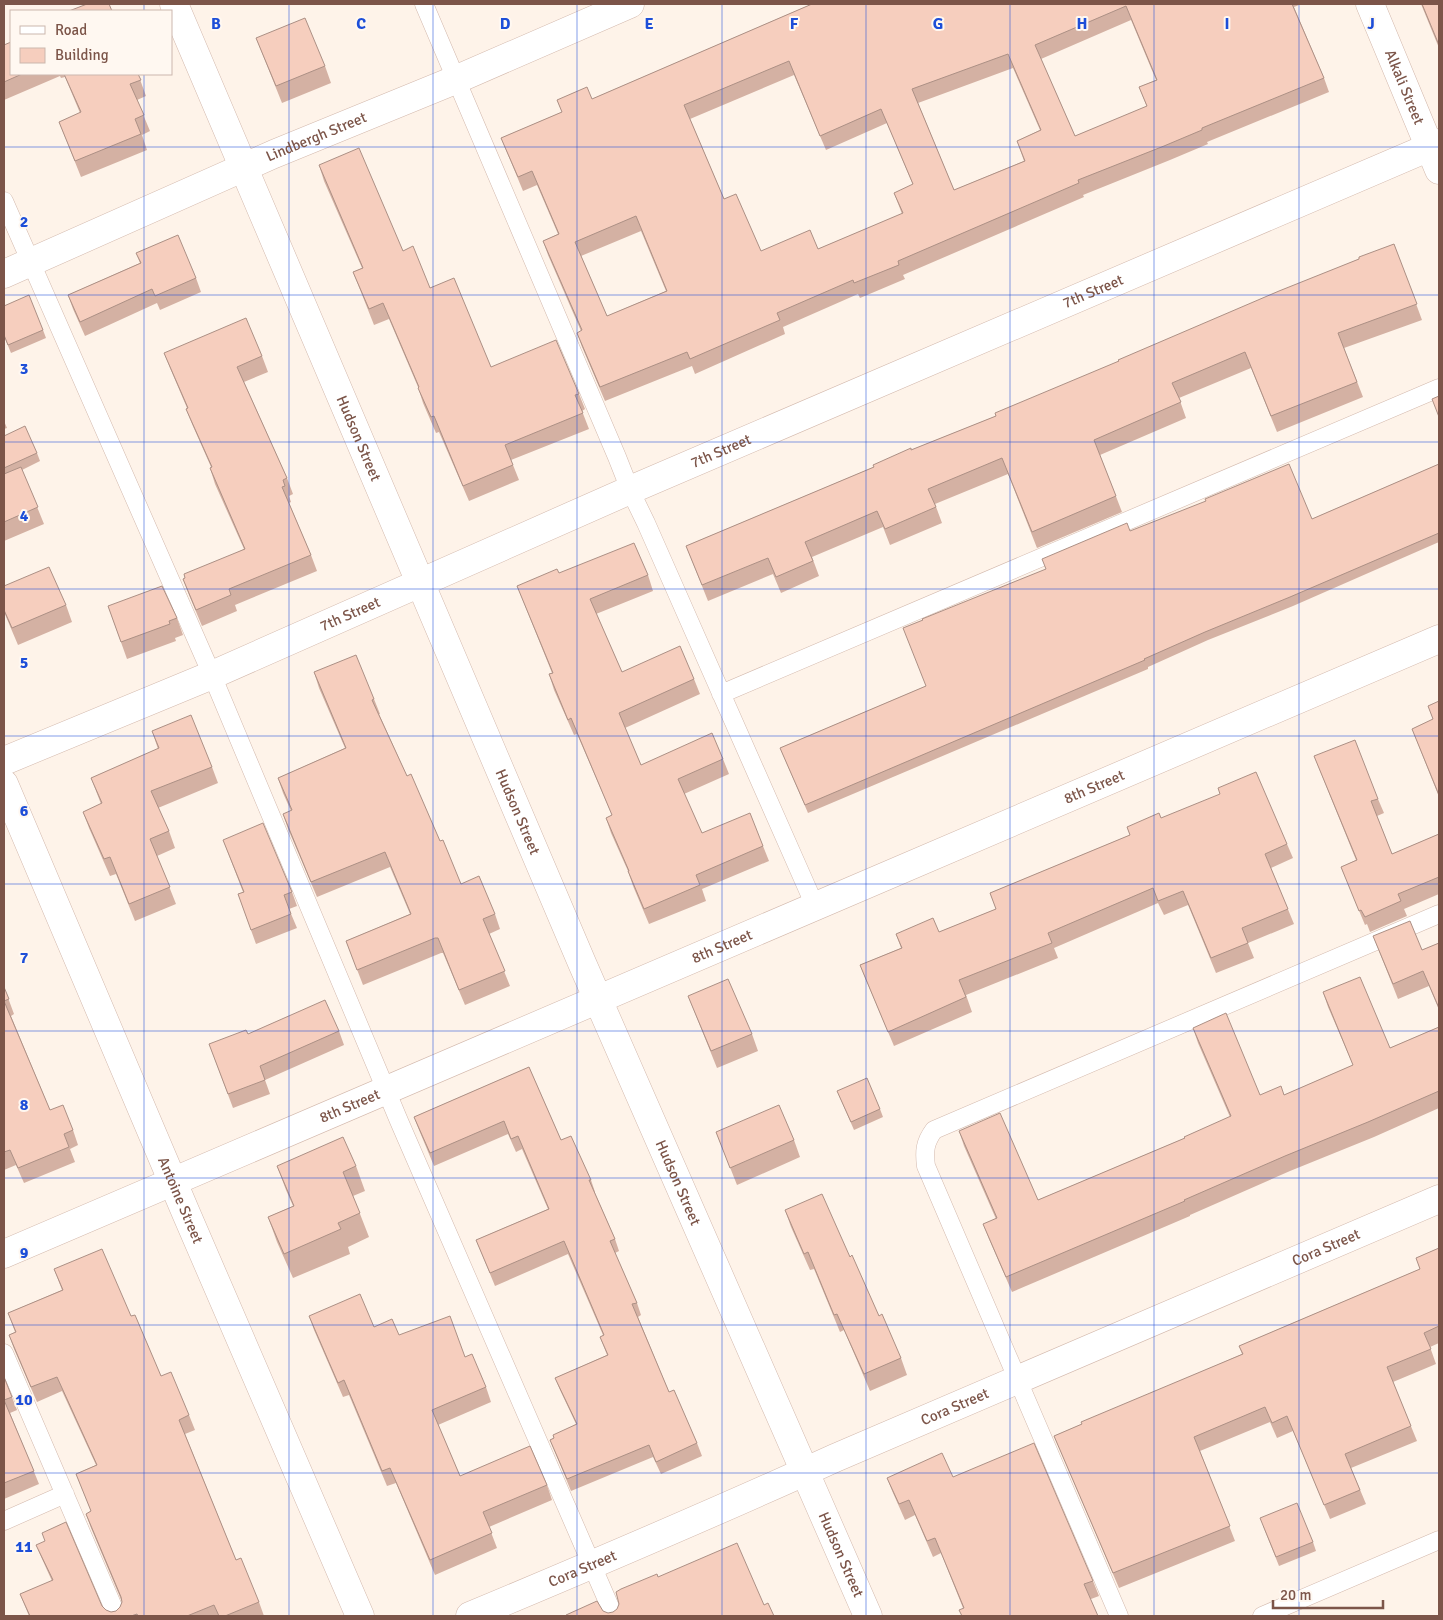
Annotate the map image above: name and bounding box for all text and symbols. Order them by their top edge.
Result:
legend [10,10,172,75]
text: B [211,14,221,34]
text: C [356,14,366,34]
text: D [500,14,511,34]
text: E [644,14,654,34]
text: F [790,14,799,34]
text: G [933,14,943,34]
text: H [1077,14,1087,34]
text: I [1224,14,1230,34]
text: J [1367,14,1375,34]
text: Road [55,21,87,39]
text: Building [55,46,109,64]
street label: Alkali Street [1381,47,1428,127]
street label: Lindbergh Street [263,108,369,165]
text: 2 [20,212,28,232]
street label: 7th Street [1060,271,1126,312]
text: 3 [20,359,28,379]
street label: Hudson Street [333,393,385,484]
street label: 7th Street [688,430,754,472]
text: 4 [20,506,29,526]
street label: 7th Street [317,593,383,635]
text: 5 [20,653,28,673]
street label: Hudson Street [492,766,544,857]
street label: 8th Street [1061,766,1127,808]
text: 6 [20,801,29,821]
street label: 8th Street [689,925,755,967]
text: 7 [20,948,29,968]
street label: 8th Street [317,1085,383,1127]
text: 8 [20,1095,29,1115]
street label: Hudson Street [652,1137,705,1228]
street label: Antoine Street [154,1154,207,1246]
street label: Cora Street [1289,1225,1363,1270]
text: 9 [20,1243,29,1263]
street label: Cora Street [918,1384,991,1429]
text: 10 [15,1390,33,1410]
street label: Hudson Street [815,1509,868,1600]
text: 11 [15,1537,33,1557]
street label: Cora Street [546,1546,619,1591]
scale bar [1273,1578,1383,1610]
text: 20 m [1280,1586,1311,1604]

